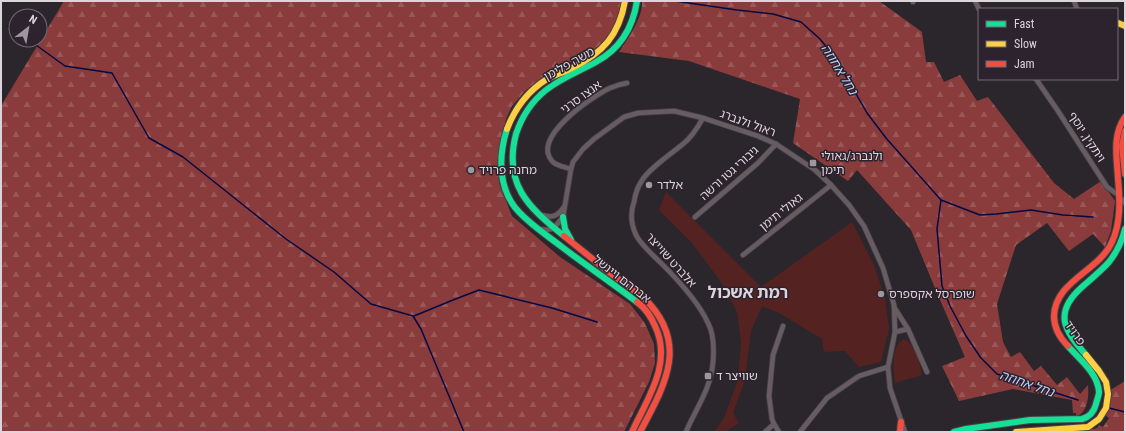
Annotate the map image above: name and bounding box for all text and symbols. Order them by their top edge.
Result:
north arrow [8,8,48,48]
legend [978,8,1118,80]
text: N [27,13,39,27]
text: Fast [1014,17,1035,31]
text: Slow [1014,37,1037,51]
water label: נחל אחוזה [818,41,861,98]
street label: משה פלימן [541,44,597,84]
text: Jam [1014,57,1035,71]
street label: אנצו סרני [558,77,604,116]
street label: ראול ולנברג [718,106,778,140]
street label: ויתקין, יוסף [1066,109,1108,165]
street label: גיבורי גטו ורשה [697,143,762,203]
place label: ולנברג/גאולי תימן [821,149,883,177]
marker: ולנברג/גאולי תימן [808,158,818,168]
place label: מחנה פרויד [479,163,537,177]
marker: מחנה פרויד [466,165,476,175]
place label: אלדר [657,178,684,192]
marker: אלדר [644,180,654,190]
street label: גאולי תימן [757,190,806,234]
street label: אלברט שוייצר [643,230,699,291]
street label: אברהם ויינשל [590,252,654,306]
district label: רמת אשכול [708,283,788,302]
place label: שופרסל אקספרס [889,287,975,301]
marker: שופרסל אקספרס [876,289,886,299]
street label: פרויד [1061,318,1089,348]
water label: נחל אחוזה [998,367,1057,400]
place label: שוויצר ד [716,369,758,383]
marker: שוויצר ד [703,371,713,381]

